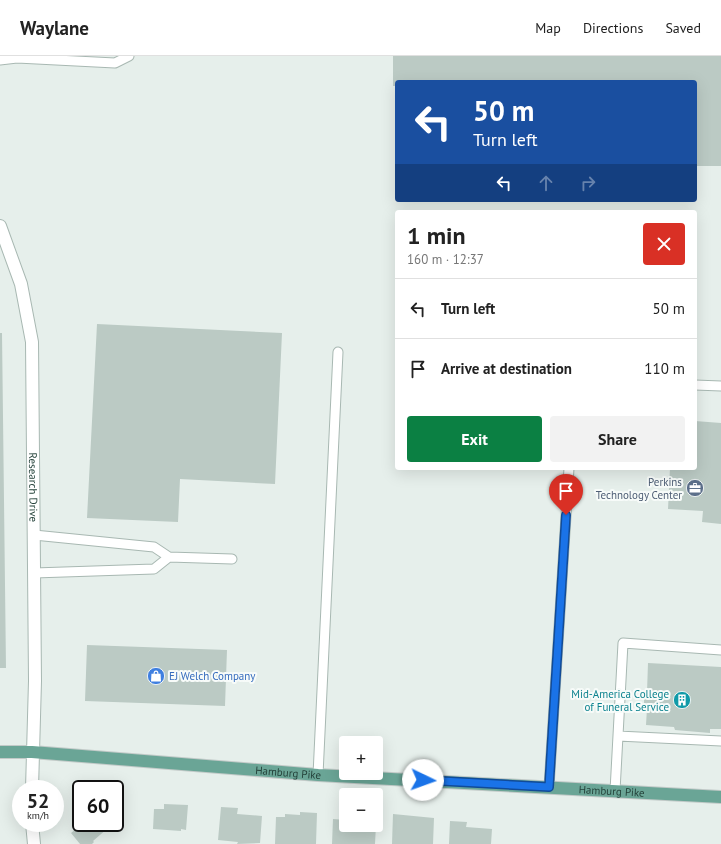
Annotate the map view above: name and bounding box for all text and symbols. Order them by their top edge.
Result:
text: Waylane [20,16,89,40]
text: Map [535,19,561,37]
text: Directions [583,19,643,37]
text: Saved [665,19,701,37]
text: 50 m [473,92,534,129]
icon: left [407,96,459,148]
text: Turn left [473,128,538,151]
icon: left [493,172,515,194]
icon: ahead [535,172,557,194]
icon: right [577,172,599,194]
text: 1 min [407,220,466,251]
button: close [643,223,685,265]
text: 160 m · 12:37 [407,251,484,268]
icon: left [407,298,429,320]
text: Turn left [441,299,495,318]
text: 50 m [652,299,685,318]
icon: arrive [407,358,429,380]
text: Arrive at destination [441,359,572,378]
text: 110 m [644,359,685,378]
button: Exit [407,416,542,462]
button: Share [550,416,685,462]
street label: Research Drive [26,452,41,523]
pin [549,474,583,515]
place label: Perkins Technology Center [596,475,682,502]
office icon: Perkins Technology Center [685,478,705,498]
icon: arrive [555,480,577,502]
shop icon: EJ Welch Company [146,666,166,686]
place label: EJ Welch Company [169,669,256,683]
place label: Mid-America College of Funeral Service [571,687,669,714]
building icon: Mid-America College of Funeral Service [672,690,692,710]
map controls [339,736,383,832]
button: + [339,736,383,780]
position arrow [402,759,444,801]
street label: Hamburg Pike [255,763,322,782]
speed limit sign: 60 [72,780,124,832]
street label: Hamburg Pike [578,782,645,800]
text: 52 [27,788,49,814]
button: − [339,788,383,832]
text: km/h [27,809,49,822]

